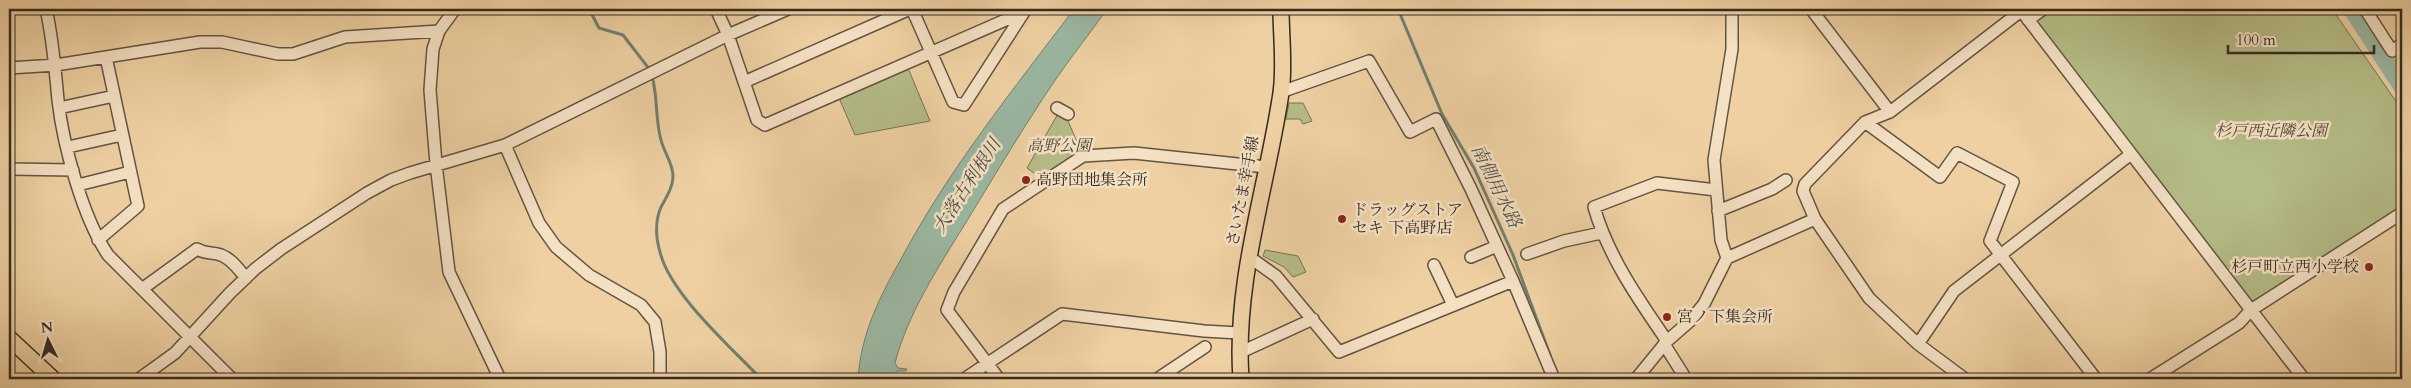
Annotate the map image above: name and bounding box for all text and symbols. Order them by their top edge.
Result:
scale bar [2228,22,2375,54]
text: 100 m [2236,30,2276,50]
park label: 杉戸西近隣公園 [2215,120,2330,142]
water label: 大落古利根川 [927,132,1008,238]
street label: さいたま幸手線 [1222,134,1264,248]
park label: 高野公園 [1027,135,1094,157]
water label: 南側用水路 [1465,140,1528,234]
place label: 高野団地集会所 [1036,169,1148,191]
marker: 高野団地集会所 [1020,174,1032,186]
place label: ドラッグストア セキ 下高野店 [1352,199,1463,239]
marker: ドラッグストア セキ 下高野店 [1336,213,1348,225]
place label: 杉戸町立西小学校 [2231,256,2359,278]
marker: 杉戸町立西小学校 [2363,261,2375,273]
place label: 宮ノ下集会所 [1677,306,1773,328]
marker: 宮ノ下集会所 [1661,311,1673,323]
north arrow [22,316,72,366]
text: N [40,318,54,338]

